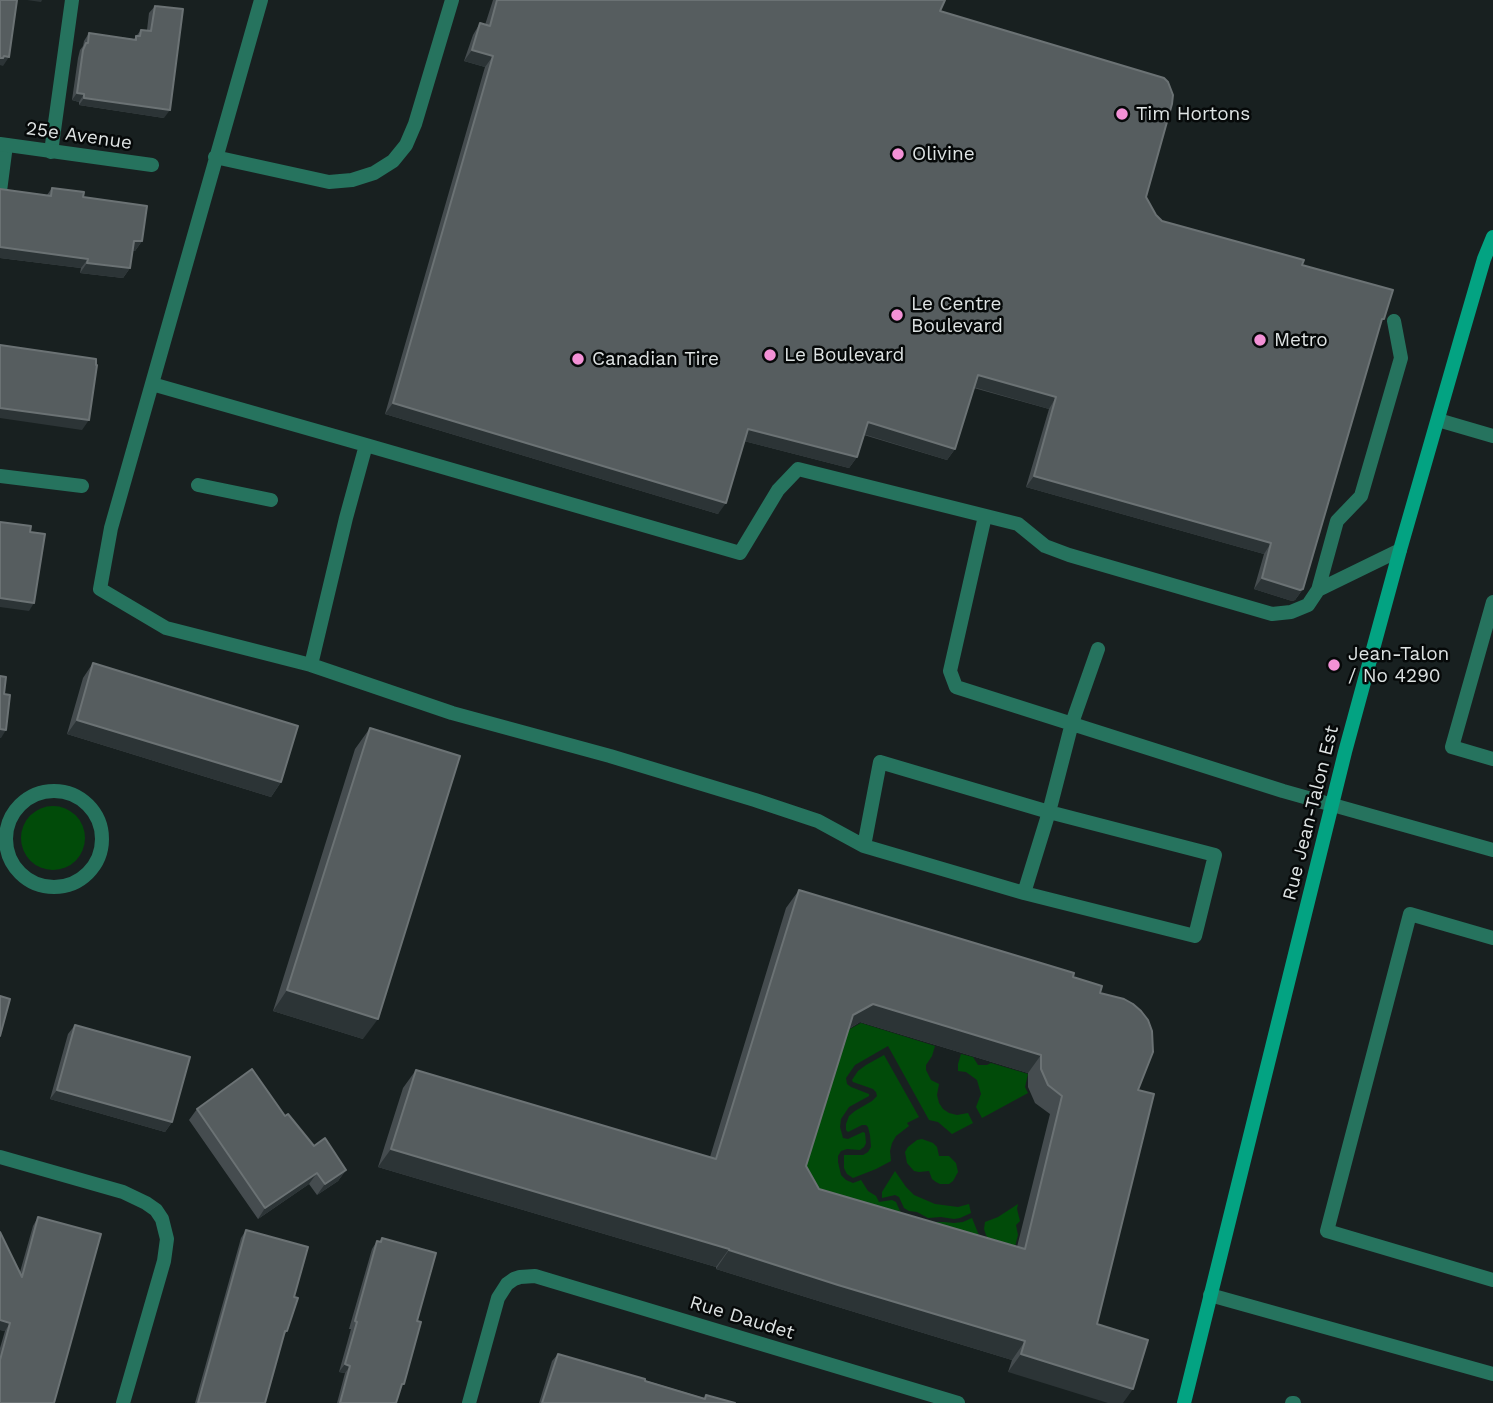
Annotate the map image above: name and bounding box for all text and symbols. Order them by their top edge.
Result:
place label: Tim Hortons [1136,103,1250,125]
marker: Tim Hortons [1114,106,1130,122]
street label: 25e Avenue [25,117,133,155]
place label: Olivine [912,143,975,165]
marker: Olivine [890,146,906,162]
place label: Le Centre Boulevard [911,293,1003,337]
marker: Le Centre Boulevard [889,307,905,323]
place label: Metro [1274,329,1328,351]
marker: Metro [1252,332,1268,348]
place label: Le Boulevard [784,344,904,366]
marker: Le Boulevard [762,347,778,363]
place label: Canadian Tire [592,348,719,370]
marker: Canadian Tire [570,351,586,367]
place label: Jean-Talon / No 4290 [1348,643,1449,687]
marker: Jean-Talon / No 4290 [1326,657,1342,673]
street label: Rue Jean-Talon Est [1278,723,1344,903]
street label: Rue Daudet [687,1291,797,1345]

